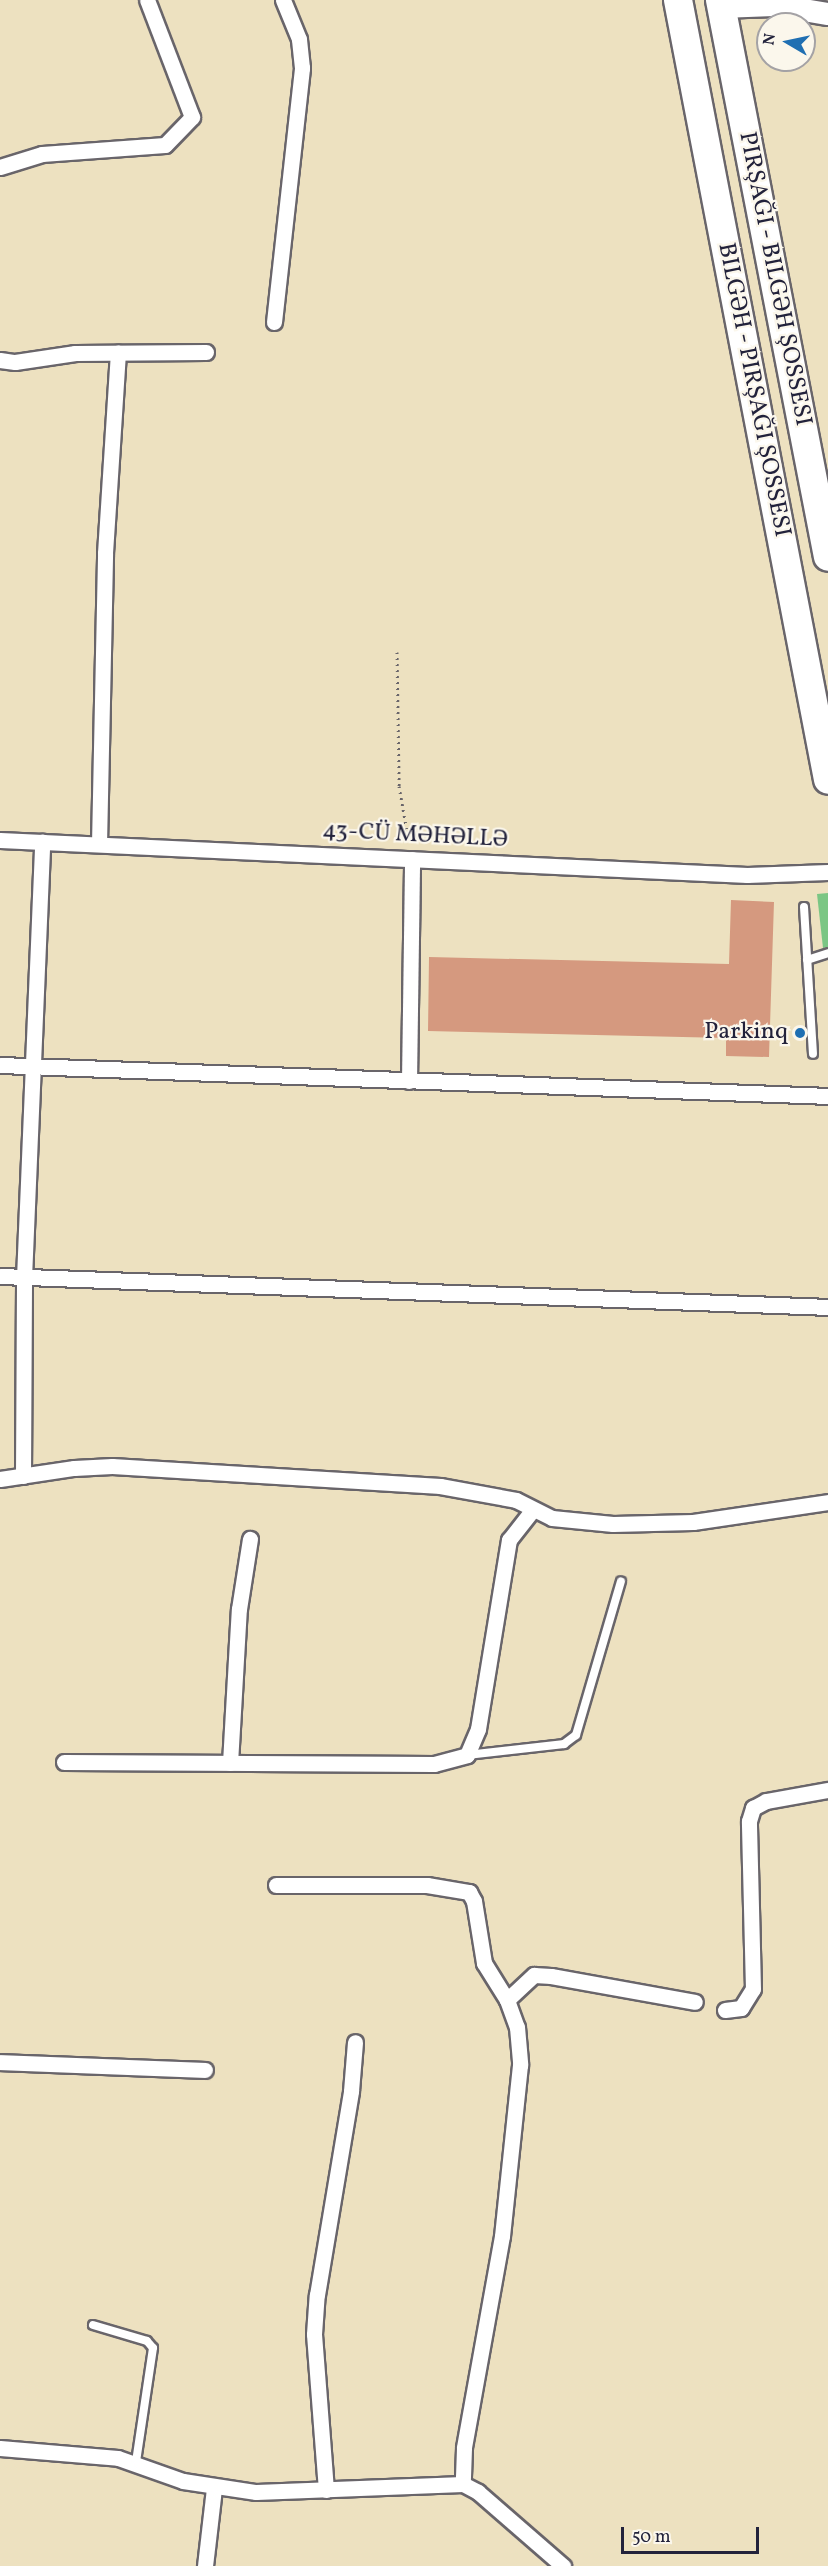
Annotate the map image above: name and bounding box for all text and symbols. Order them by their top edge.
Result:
north arrow [756,12,816,72]
text: N [758,32,782,47]
street label: PIRŞAĞI - BILGƏH ŞOSSESI [731,129,817,429]
street label: BILGƏH - PIRŞAĞI ŞOSSESI [710,240,796,540]
street label: 43-CÜ MƏHƏLLƏ [322,817,508,855]
place label: Parkinq [704,1019,788,1047]
marker: Parkinq [793,1026,807,1040]
scale bar [624,2515,762,2553]
text: 50 m [632,2525,671,2550]

